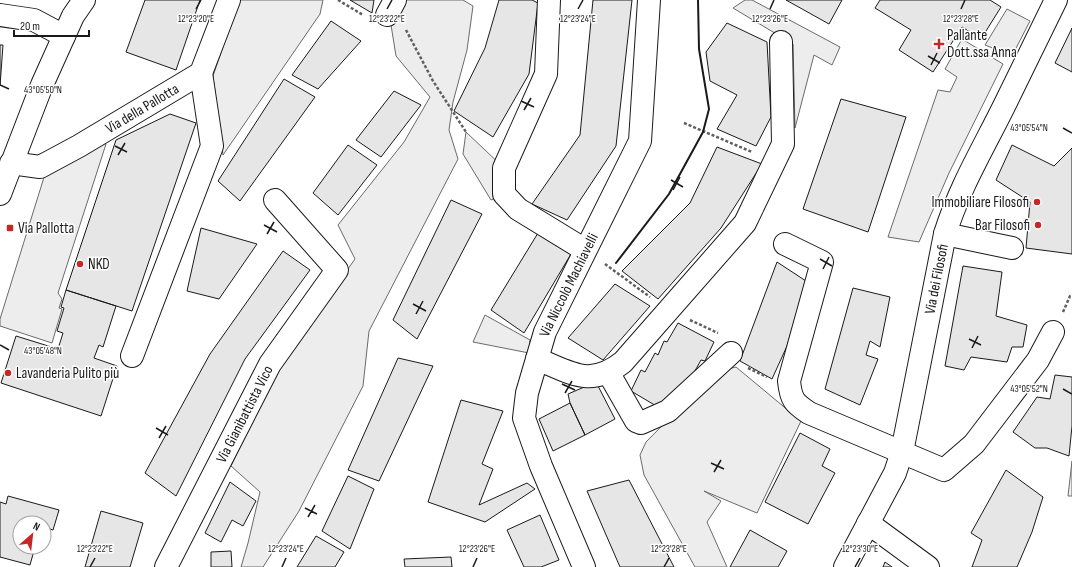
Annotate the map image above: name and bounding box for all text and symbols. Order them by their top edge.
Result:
scale bar [14,12,89,38]
text: 12°23'20"E [178,13,214,25]
text: 12°23'22"E [369,13,405,25]
text: 12°23'24"E [560,13,596,25]
text: 12°23'26"E [752,13,788,25]
text: 12°23'28"E [943,13,979,25]
text: 20 m [20,19,40,34]
place label: Pallante Dott.ssa Anna [947,26,1017,62]
marker: Pallante Dott.ssa Anna [934,39,944,49]
street label: Via della Pallotta [102,79,183,138]
text: 43°05'50"N [24,84,62,96]
text: 43°05'54"N [1010,122,1048,134]
place label: Immobiliare Filosofi [931,193,1029,212]
marker: Immobiliare Filosofi [1032,197,1042,207]
place label: Bar Filosofi [975,216,1030,235]
place label: Via Pallotta [18,219,74,238]
marker: Bar Filosofi [1033,220,1043,230]
marker: Via Pallotta [5,223,15,233]
street label: Via Niccolò Machiavelli [535,230,603,339]
street label: Via dei Filosofi [920,242,953,316]
place label: NKD [88,255,110,274]
marker: NKD [75,259,85,269]
text: 43°05'48"N [24,345,62,357]
street label: Via Gianibattista Vico [212,362,278,466]
place label: Lavanderia Pulito più [16,364,119,383]
marker: Lavanderia Pulito più [3,368,13,378]
text: 43°05'52"N [1010,383,1048,395]
north arrow [12,515,52,555]
text: N [31,519,42,534]
text: 12°23'22"E [77,543,113,555]
text: 12°23'24"E [268,543,304,555]
text: 12°23'26"E [459,543,495,555]
text: 12°23'28"E [651,543,687,555]
text: 12°23'30"E [842,543,878,555]

